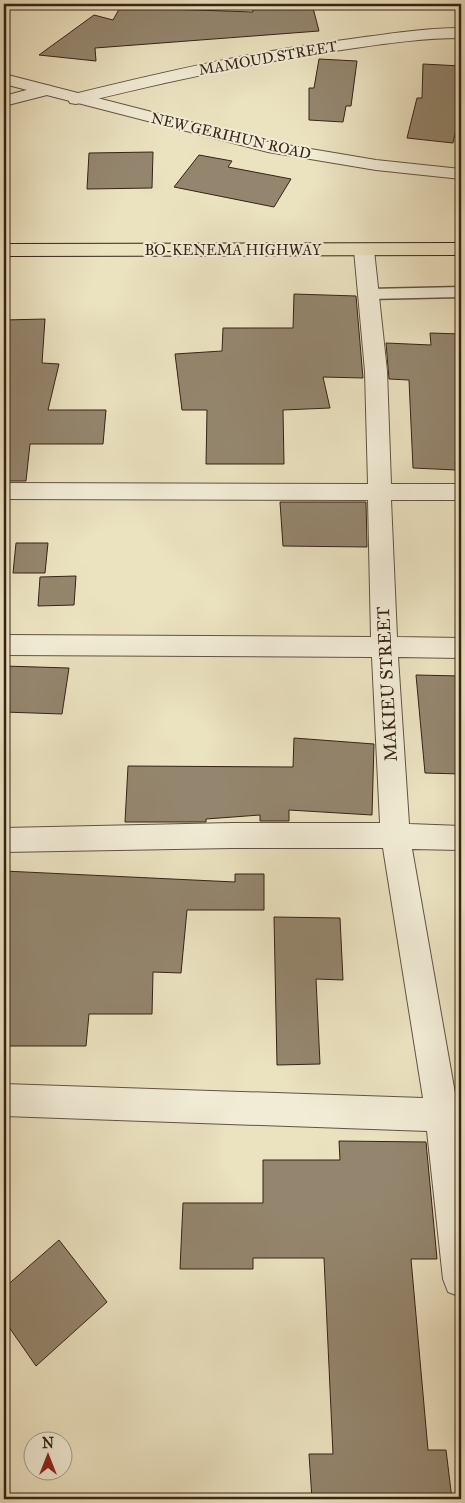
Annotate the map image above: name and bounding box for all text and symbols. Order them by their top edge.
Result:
street label: MAMOUD STREET [197,37,339,79]
street label: NEW GERIHUN ROAD [149,109,313,163]
street label: BO-KENEMA HIGHWAY [144,241,322,259]
street label: MAKIEU STREET [372,606,402,762]
north arrow [22,1430,72,1480]
text: N [42,1435,54,1452]

